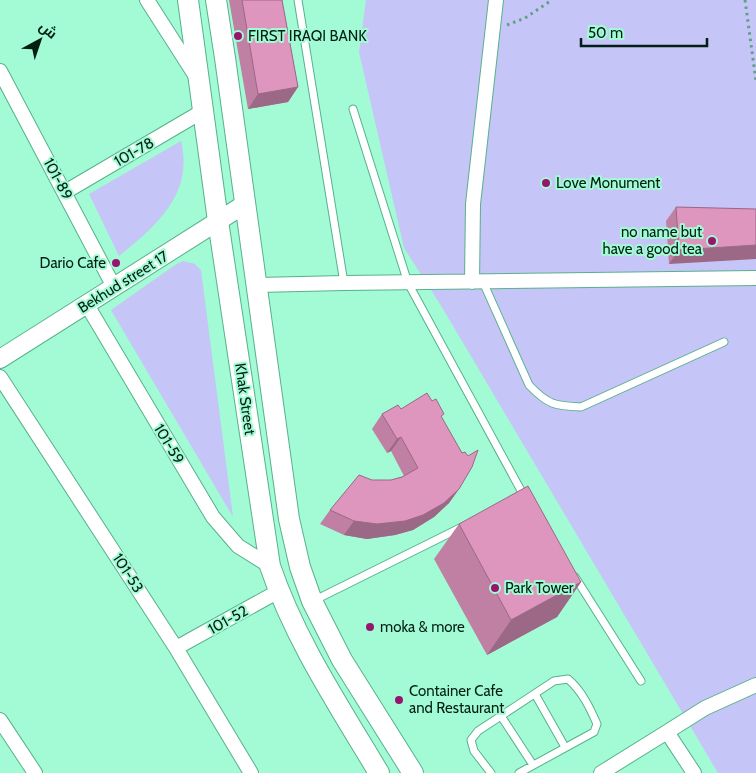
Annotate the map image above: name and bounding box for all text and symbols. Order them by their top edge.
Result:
north arrow [15,15,65,65]
scale bar [581,15,707,47]
text: ش [36,17,61,43]
text: 50 m [588,24,623,42]
place label: FIRST IRAQI BANK [248,27,367,45]
marker: FIRST IRAQI BANK [232,30,244,42]
street label: 101-78 [111,133,157,171]
street label: 101-89 [40,155,76,203]
place label: Love Monument [556,174,660,192]
marker: Love Monument [540,177,552,189]
place label: no name but have a good tea [603,223,703,258]
marker: no name but have a good tea [706,235,718,247]
street label: Bekhud street 17 [75,247,172,317]
place label: Dario Cafe [40,254,106,272]
marker: Dario Cafe [110,257,122,269]
street label: Khak Street [231,362,259,436]
street label: 101-59 [150,421,188,467]
street label: 101-53 [109,550,147,596]
place label: Park Tower [505,579,574,597]
marker: Park Tower [489,582,501,594]
street label: 101-52 [205,602,251,638]
place label: moka & more [380,618,465,636]
marker: moka & more [364,621,376,633]
place label: Container Cafe and Restaurant [409,682,504,717]
marker: Container Cafe and Restaurant [393,694,405,706]

